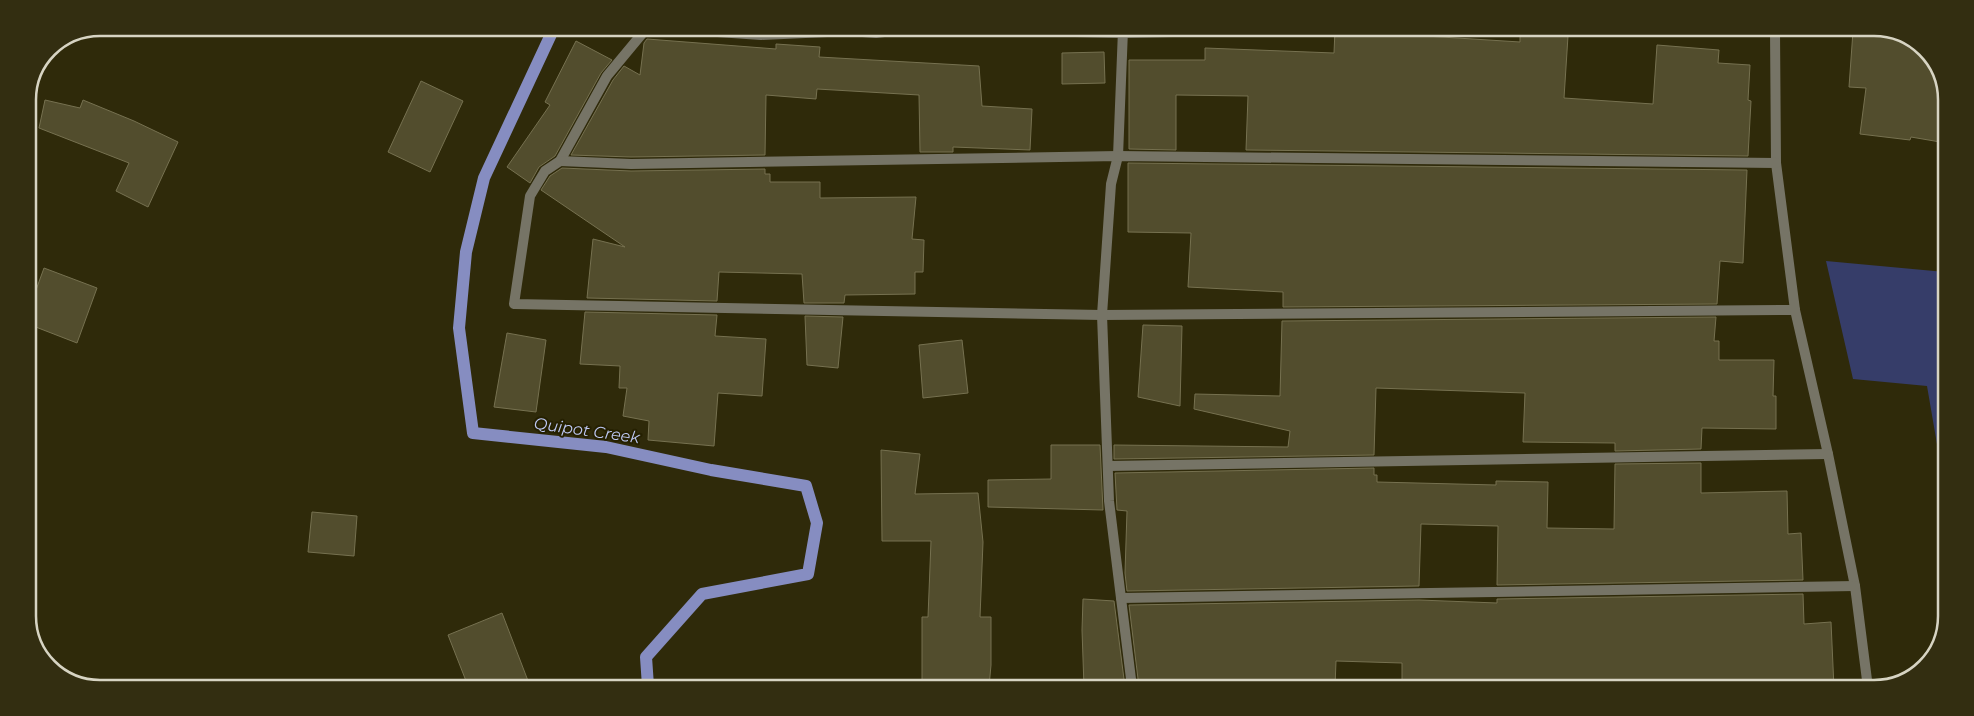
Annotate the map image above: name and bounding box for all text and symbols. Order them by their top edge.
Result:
water label: Quipot Creek [533,414,643,448]

